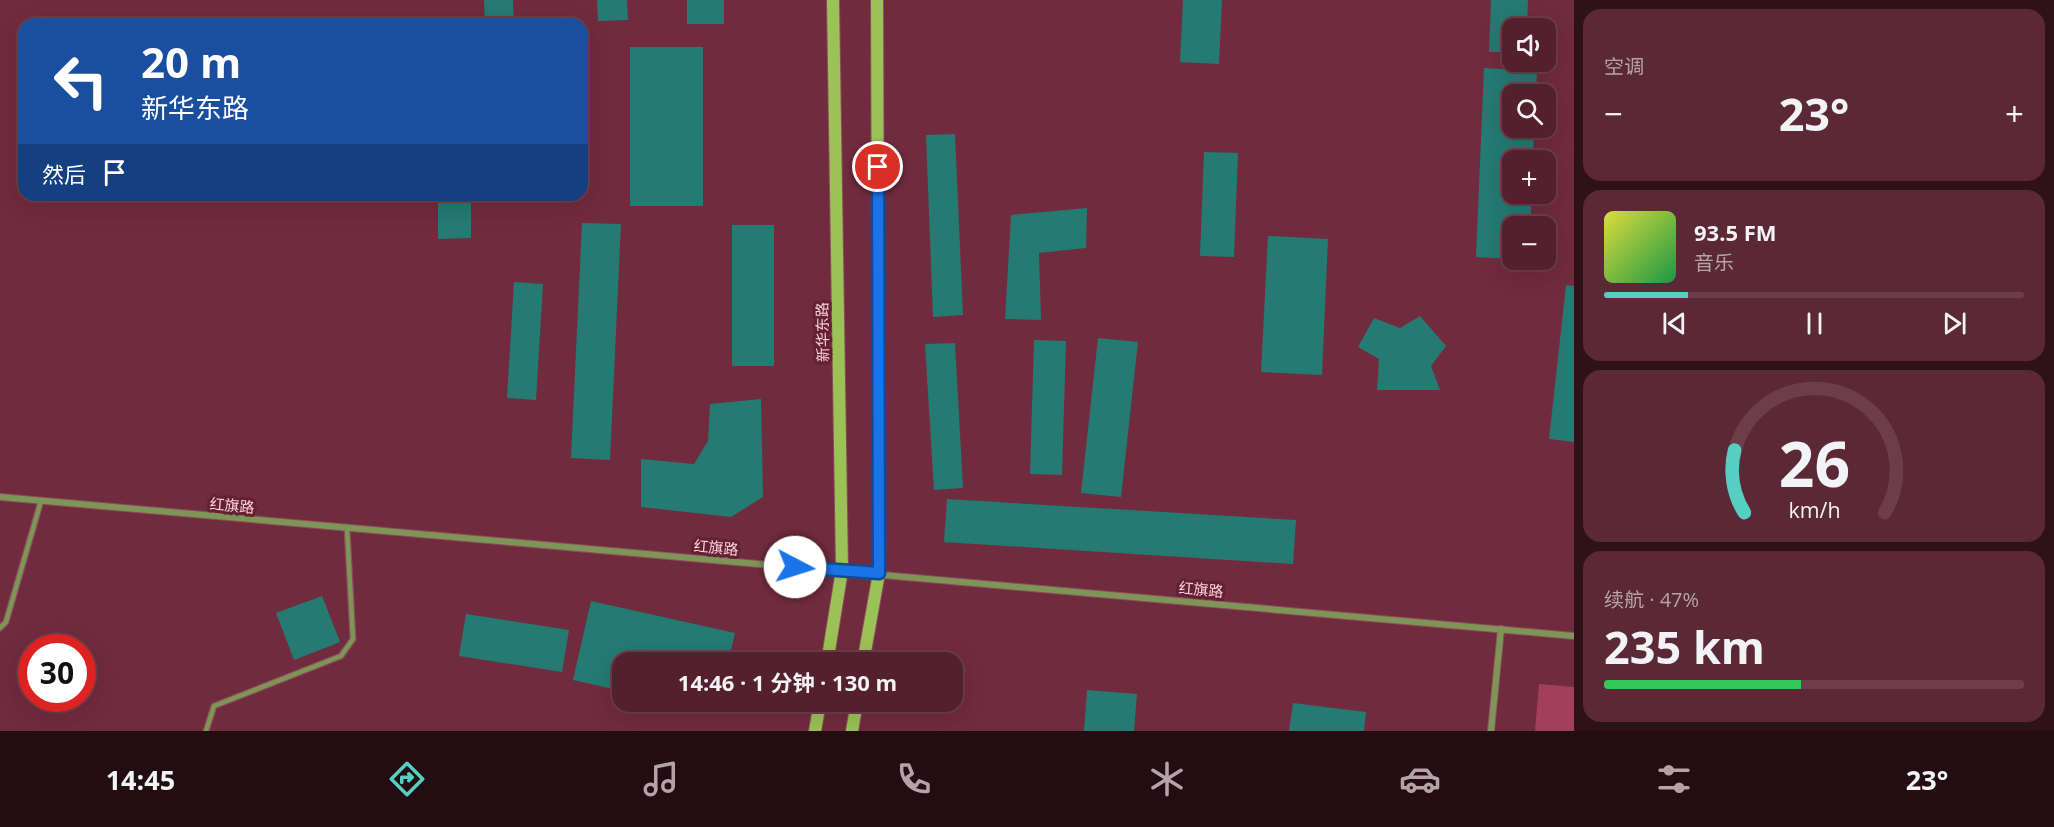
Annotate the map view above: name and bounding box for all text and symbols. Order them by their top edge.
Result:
map controls [1502,18,1556,270]
button: sound [1502,18,1556,72]
text: 20 m [141,33,241,90]
icon: left [42,42,120,120]
text: 空调 [1604,53,1644,80]
text: 23° [1779,83,1849,144]
button: search [1502,84,1556,138]
text: 新华东路 [141,89,249,126]
text: − [1604,91,1623,136]
text: + [2005,91,2024,136]
pin [852,141,903,192]
icon: arrive [861,150,894,183]
button: + [1502,150,1556,204]
icon: arrive [98,156,131,189]
text: 然后 [42,159,86,189]
button: − [1502,216,1556,270]
text: 93.5 FM [1694,217,1777,247]
text: 音乐 [1694,249,1734,276]
street label: 新华东路 [811,302,833,362]
icon: previous [1658,307,1691,340]
icon: pause [1798,307,1831,340]
icon: next [1938,307,1971,340]
text: 26 [1778,420,1850,505]
street label: 红旗路 [209,493,255,517]
text: km/h [1788,495,1840,524]
street label: 红旗路 [693,535,739,559]
position arrow [763,535,827,599]
street label: 红旗路 [1178,577,1224,601]
text: 续航 · 47% [1604,586,1699,613]
text: 235 km [1604,616,1765,677]
speed limit sign: 30 [18,634,96,712]
text: 14:46 · 1 分钟 · 130 m [678,667,897,697]
icon: directions [386,758,428,800]
icon: music [640,758,682,800]
icon: phone [893,758,935,800]
icon: climate [1146,758,1188,800]
icon: car [1399,758,1441,800]
icon: filters [1653,758,1695,800]
text: 14:45 [106,761,175,798]
text: 23° [1906,761,1948,798]

